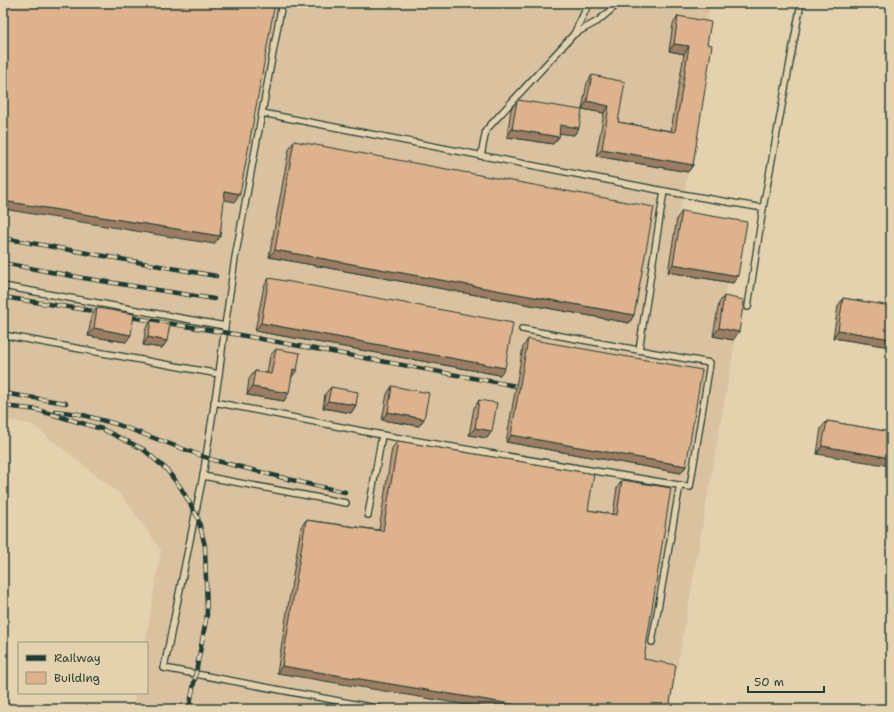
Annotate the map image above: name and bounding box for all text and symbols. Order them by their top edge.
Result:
legend [18,642,148,694]
text: Railway [54,650,101,666]
scale bar [748,668,824,694]
text: Building [54,670,100,686]
text: 50 m [754,674,784,690]

